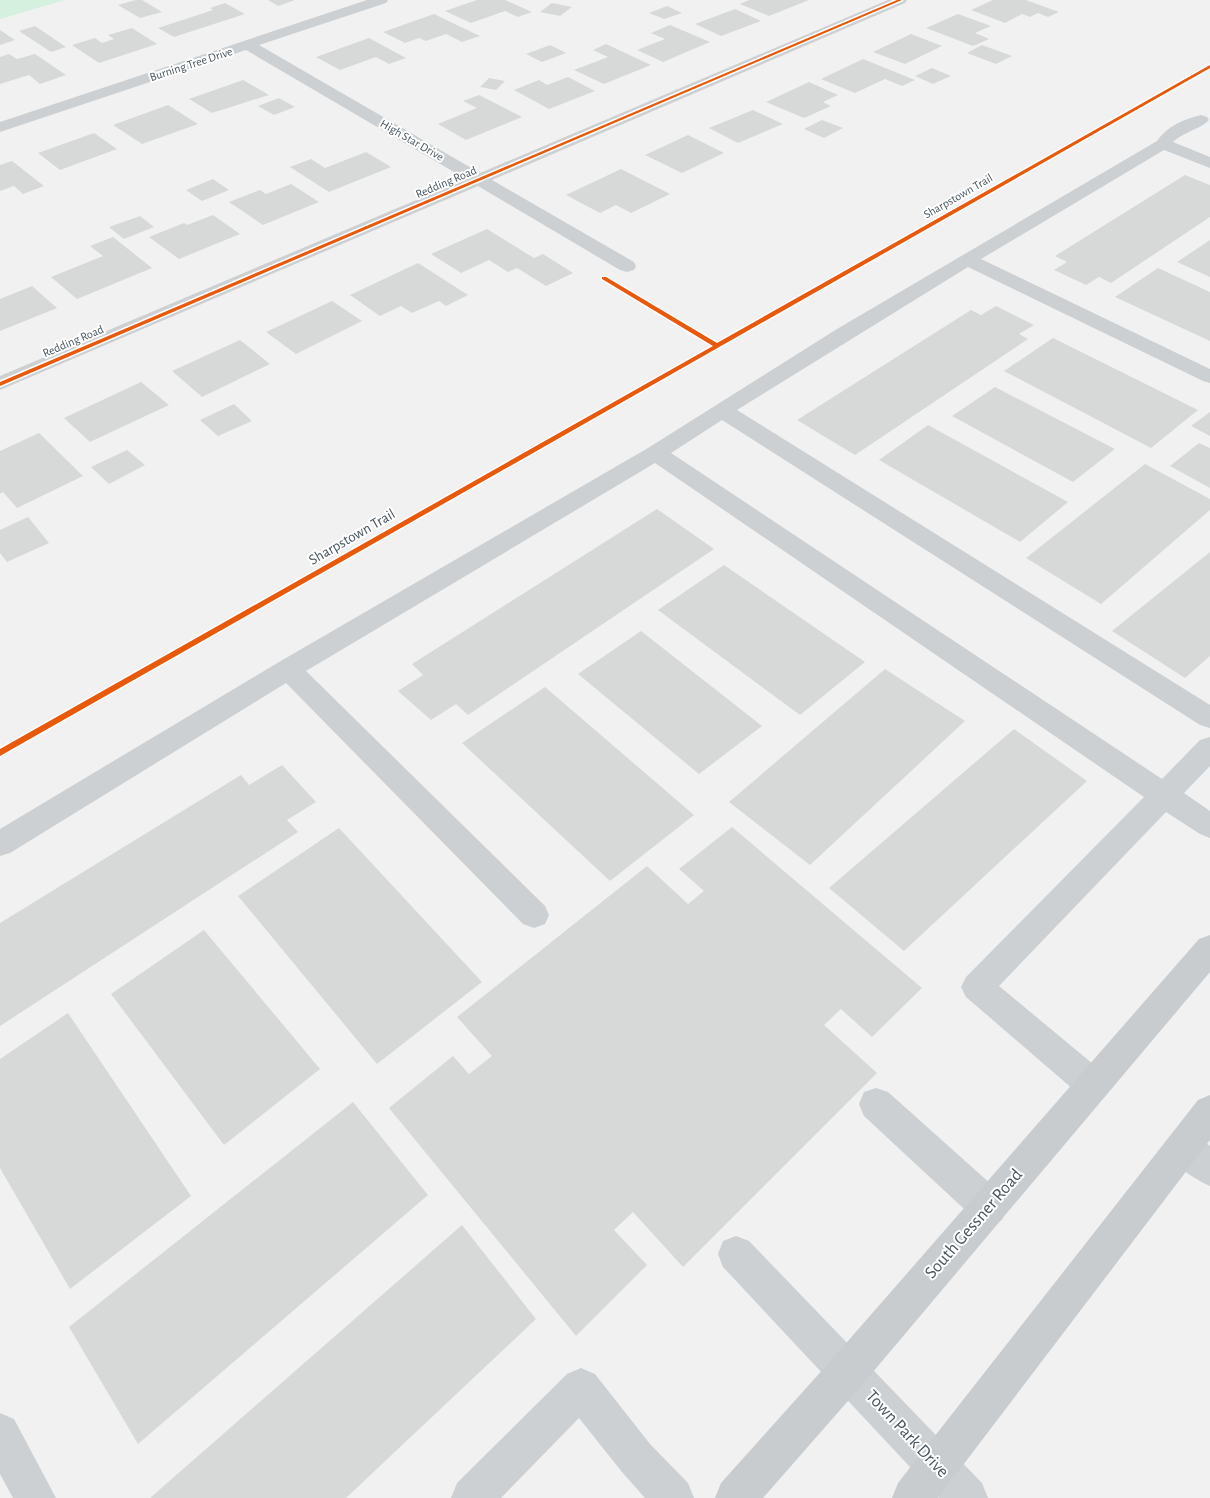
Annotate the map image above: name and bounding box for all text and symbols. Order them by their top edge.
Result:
street label: Burning Tree Drive [148,45,234,83]
street label: High Star Drive [378,117,446,163]
street label: Redding Road [414,164,478,200]
street label: Sharpstown Trail [921,171,995,221]
street label: Redding Road [41,323,105,359]
street label: Sharpstown Trail [306,506,398,568]
street label: South Gessner Road [922,1166,1026,1282]
street label: Town Park Drive [862,1387,952,1481]

